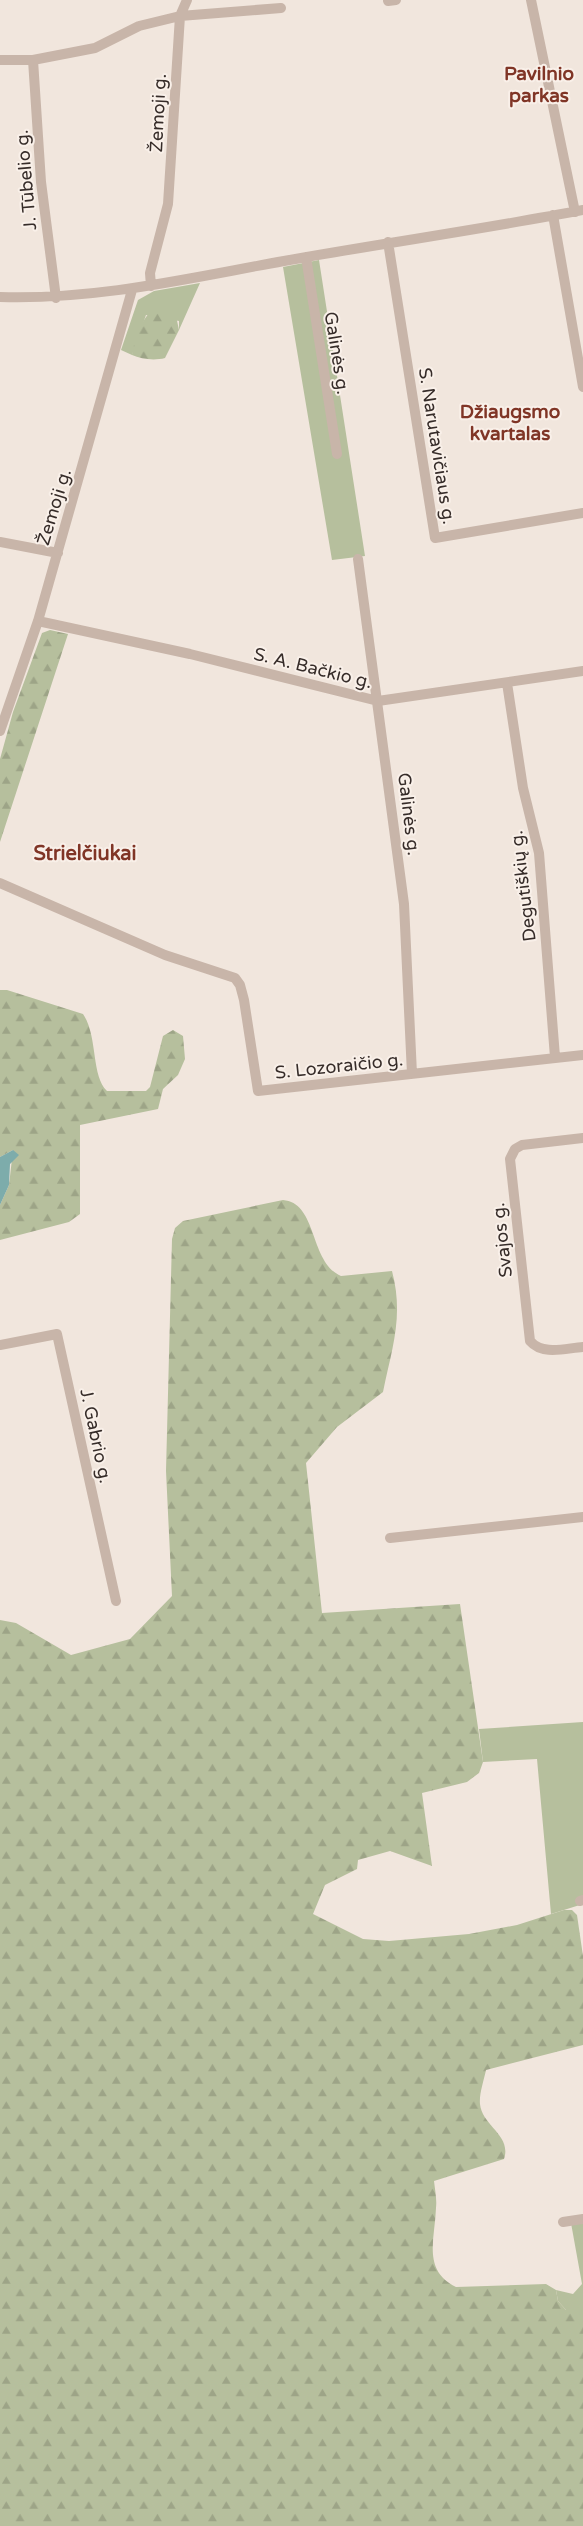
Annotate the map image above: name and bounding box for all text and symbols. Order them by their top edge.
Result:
district label: Pavilnio parkas [504,63,574,108]
street label: Žemoji g. [145,73,171,153]
street label: J. Tūbelio g. [11,129,41,231]
street label: Galinės g. [320,310,354,396]
street label: S. Narutavičiaus g. [414,366,460,526]
district label: Džiaugsmo kvartalas [460,401,560,445]
street label: Žemoji g. [32,466,76,548]
street label: S. A. Bačkio g. [251,643,375,693]
street label: Galinės g. [393,771,425,857]
street label: Degutiškių g. [505,829,541,943]
district label: Strielčiukai [33,842,137,866]
street label: S. Lozoraičio g. [274,1048,404,1084]
street label: Svajos g. [487,1202,517,1278]
street label: J. Gabrio g. [75,1387,117,1485]

